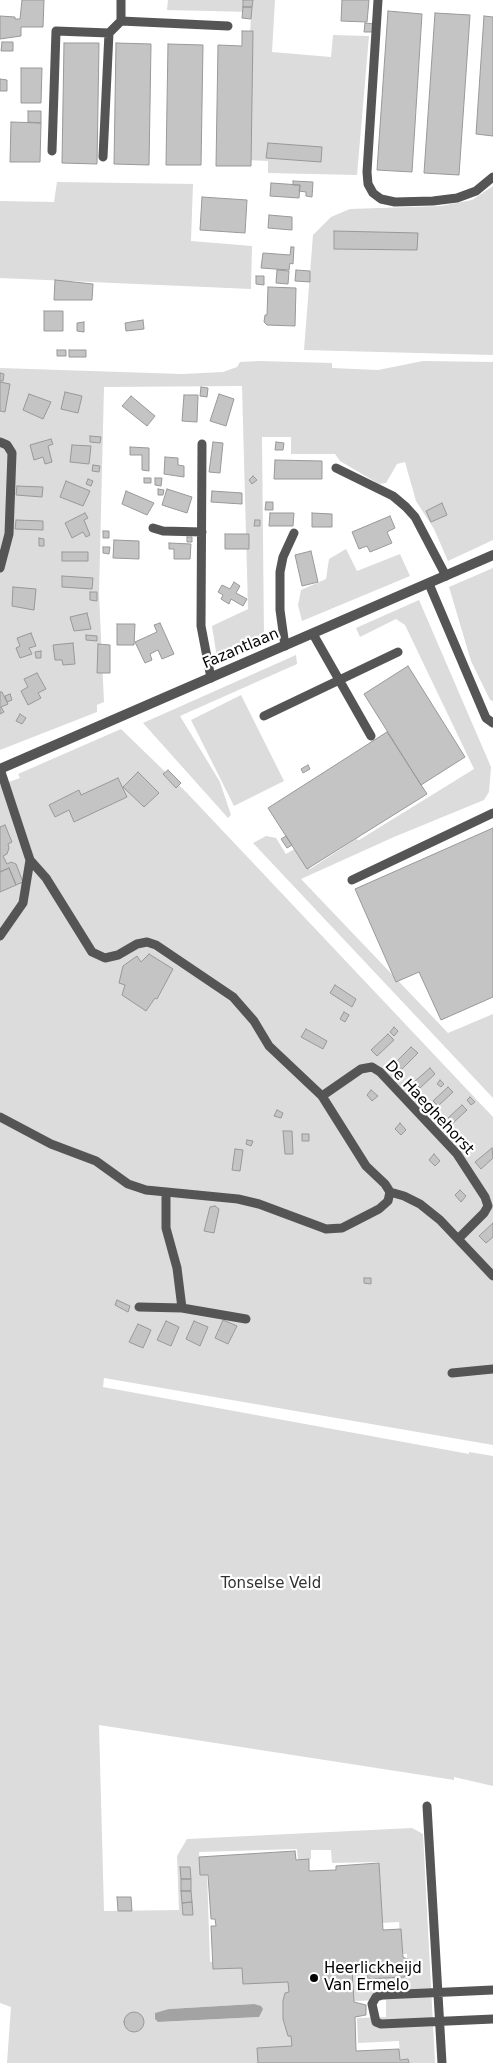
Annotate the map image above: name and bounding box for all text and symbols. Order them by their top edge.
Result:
street label: Fazantlaan [200,625,282,673]
street label: De Haeghehorst [381,1057,477,1159]
park label: Tonselse Veld [221,1575,321,1593]
place label: Heerlickheijd Van Ermelo [324,1960,422,1995]
marker: Heerlickheijd Van Ermelo [308,1972,320,1984]

